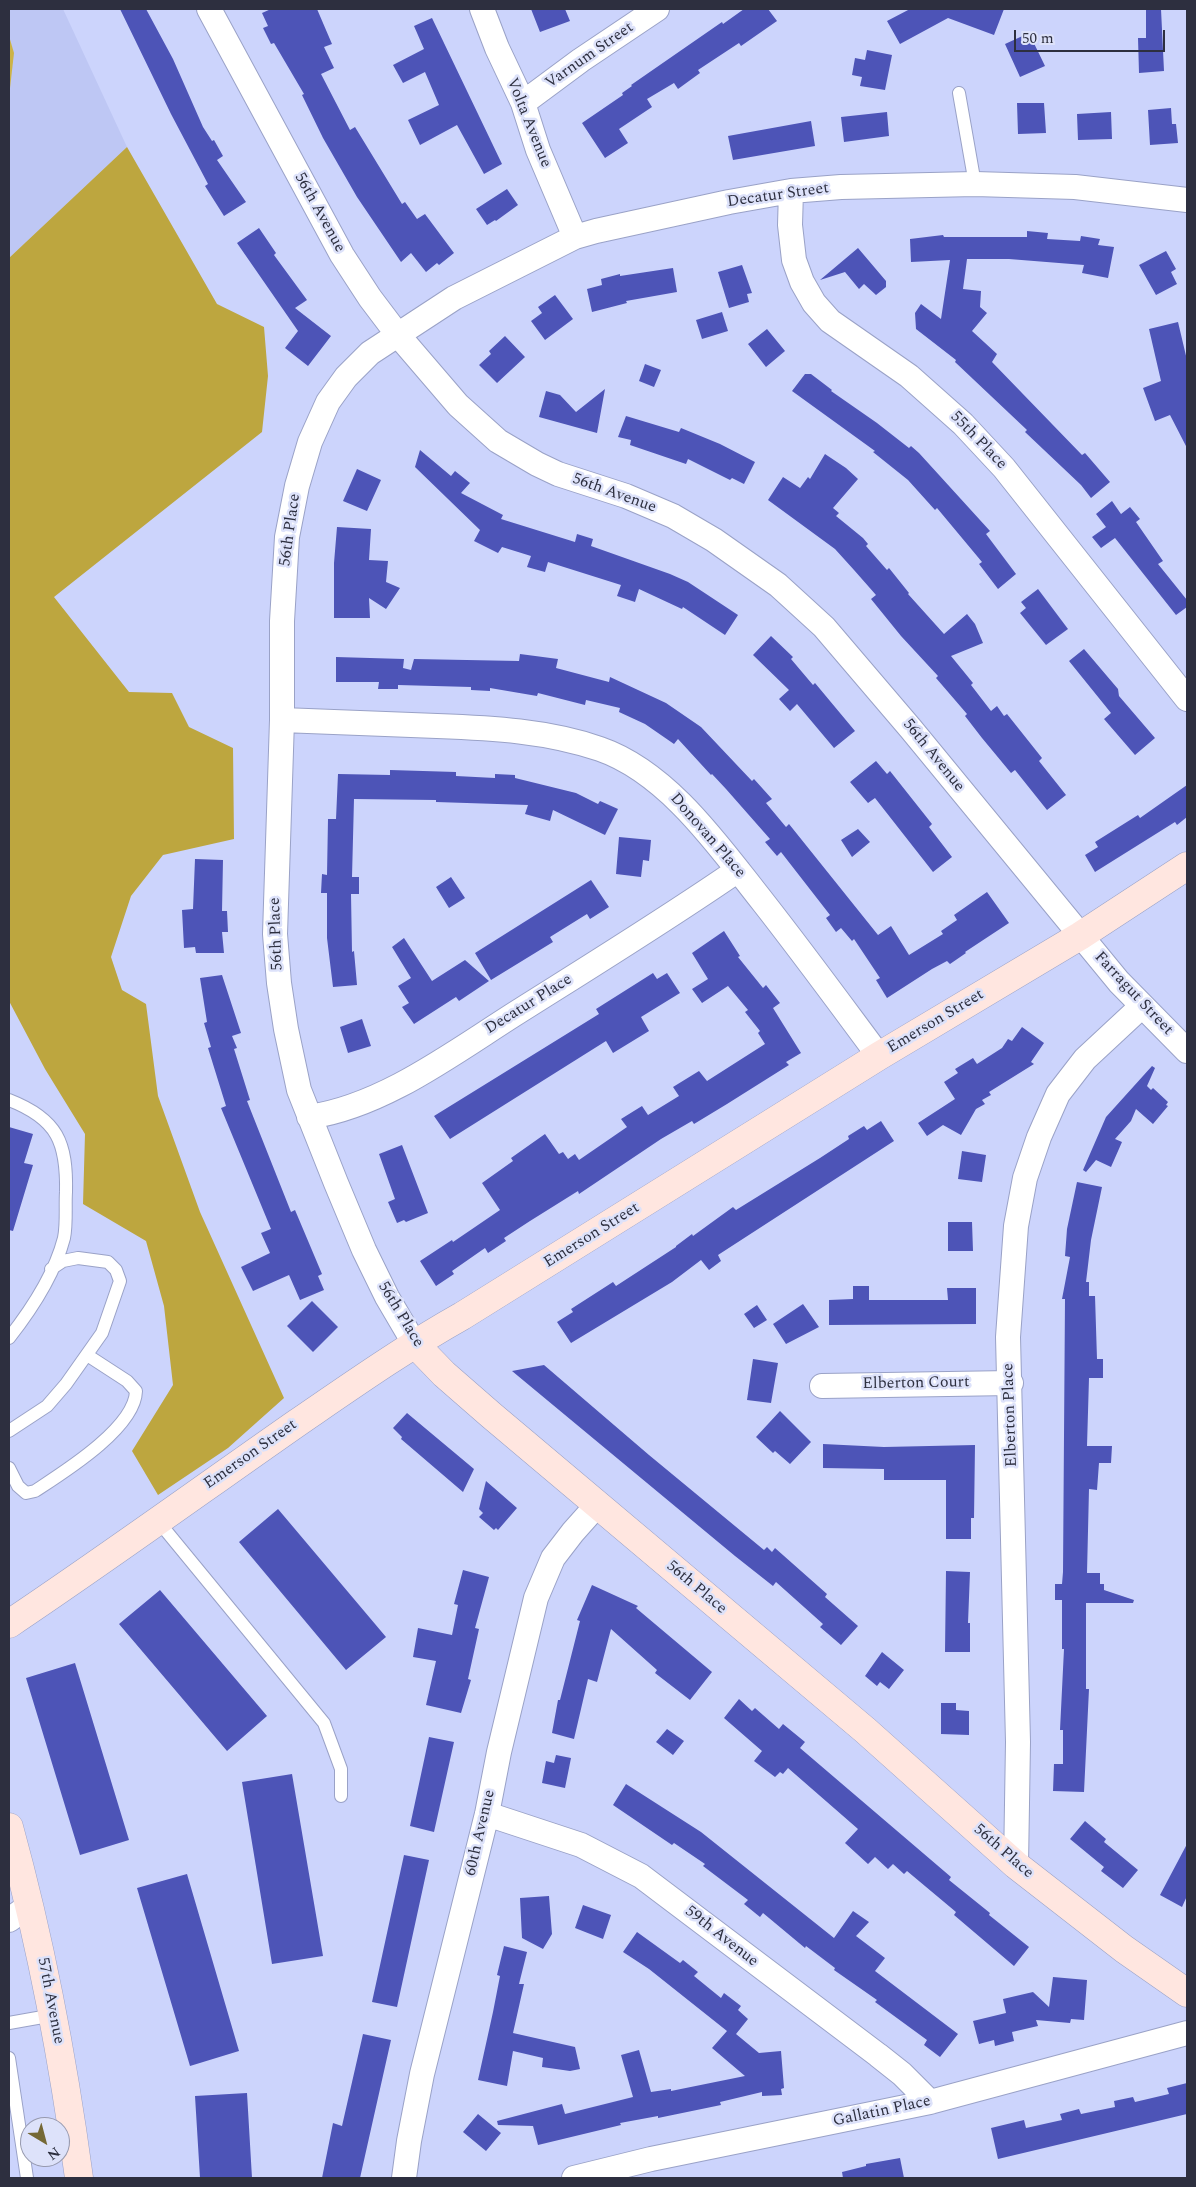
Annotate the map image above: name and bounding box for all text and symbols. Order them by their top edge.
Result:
street label: Varnum Street [542,19,638,93]
scale bar [1016,20,1167,52]
text: 50 m [1022,27,1054,50]
street label: Volta Avenue [501,76,555,170]
street label: 56th Avenue [289,170,349,256]
street label: Decatur Street [726,179,830,213]
street label: 55th Place [946,408,1010,474]
street label: 56th Avenue [569,470,659,518]
street label: 56th Place [276,492,306,568]
street label: 56th Avenue [898,716,968,796]
street label: Donovan Place [665,790,749,882]
street label: 56th Place [266,897,288,971]
street label: Farragut Street [1089,948,1177,1040]
street label: Decatur Place [482,971,576,1039]
street label: Emerson Street [884,986,988,1058]
street label: Emerson Street [541,1199,643,1273]
street label: 56th Place [373,1279,427,1351]
street label: Elberton Place [1000,1363,1022,1467]
street label: Elberton Court [862,1373,970,1395]
street label: Emerson Street [201,1416,301,1494]
street label: 56th Place [662,1557,730,1619]
street label: 60th Avenue [462,1788,500,1878]
street label: 56th Place [969,1821,1037,1883]
street label: 59th Avenue [680,1902,762,1972]
street label: 57th Avenue [32,1956,68,2046]
street label: Gallatin Place [831,2092,933,2132]
north arrow [20,2117,70,2167]
text: N [43,2142,65,2165]

